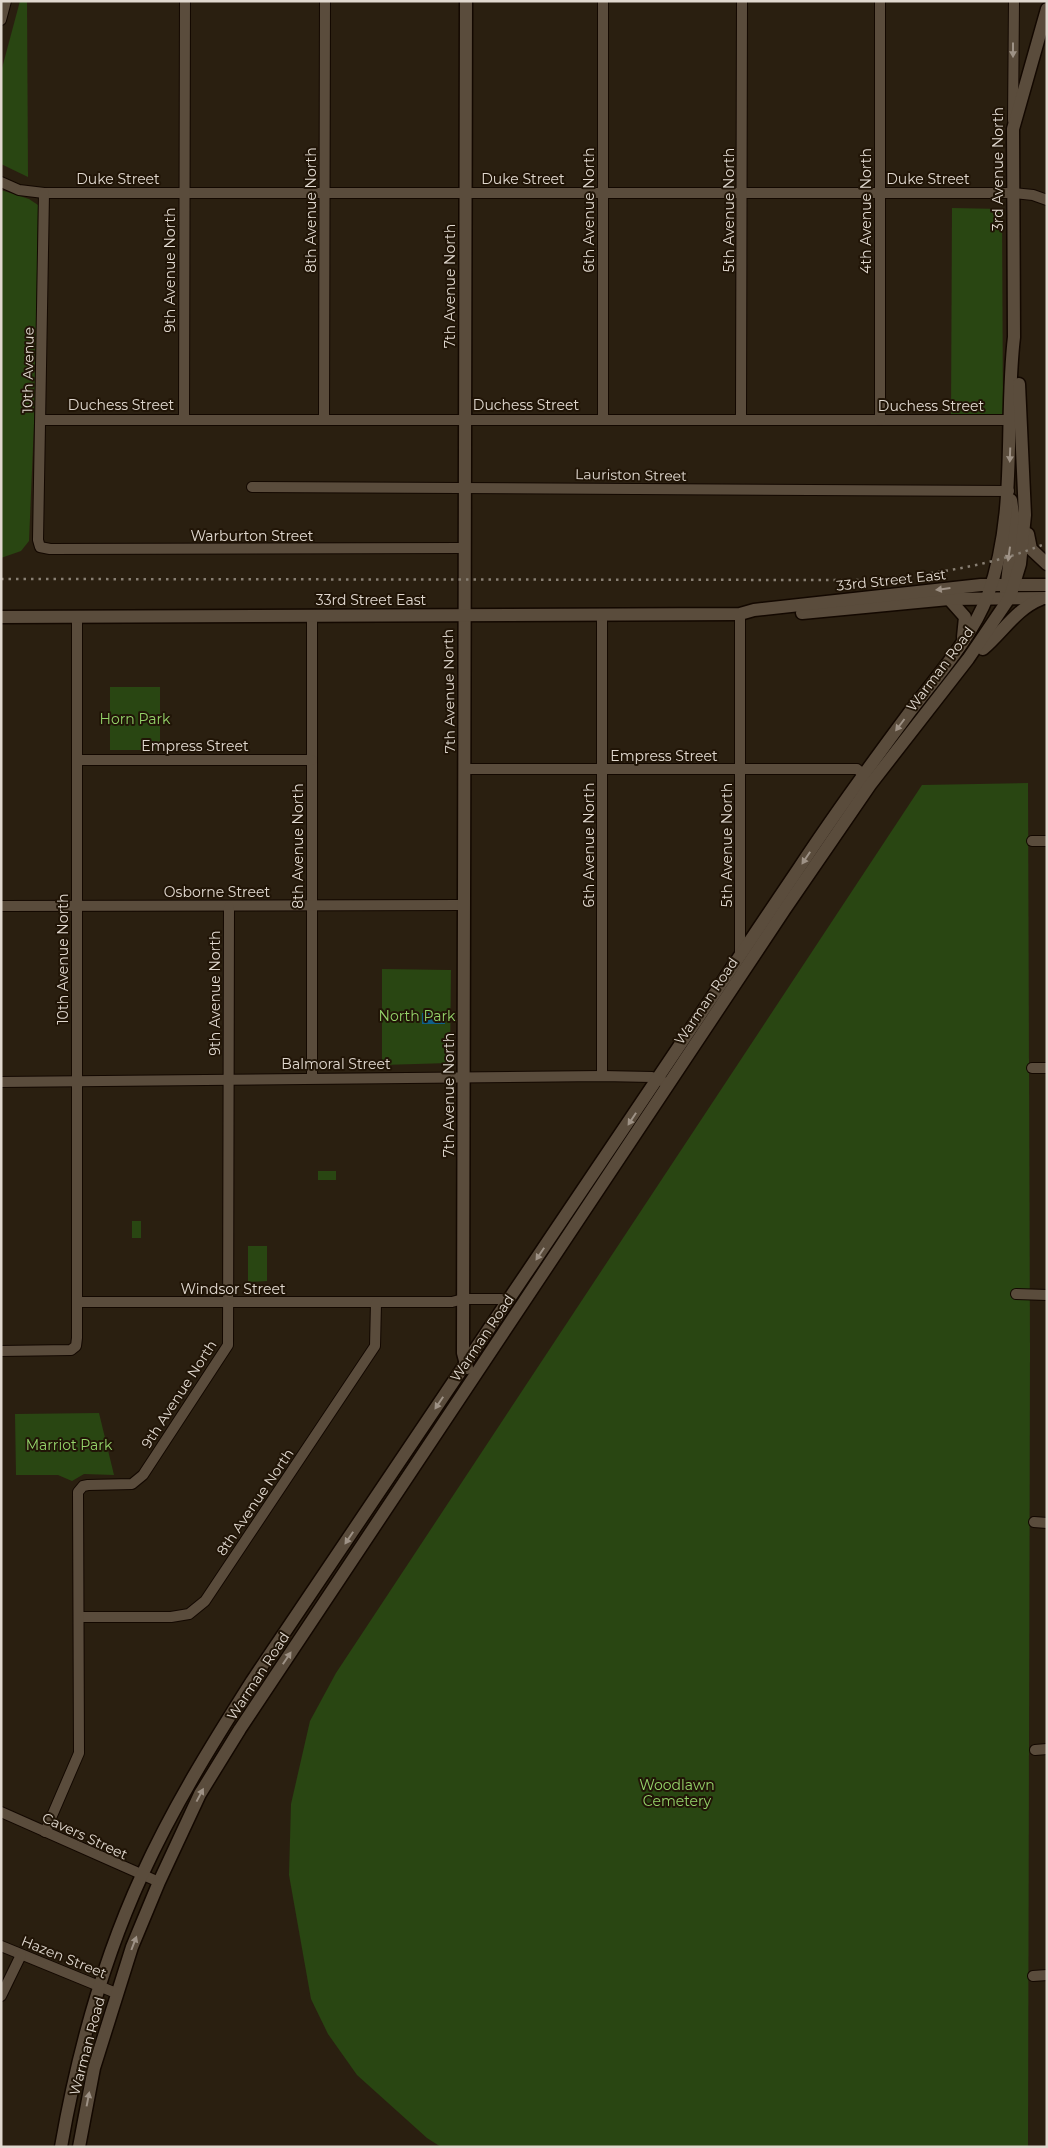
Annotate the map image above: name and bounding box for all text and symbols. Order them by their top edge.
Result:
one-way arrow [1009,42,1017,58]
street label: 3rd Avenue North [989,107,1007,231]
street label: 8th Avenue North [302,147,320,273]
street label: 6th Avenue North [580,148,598,272]
street label: 5th Avenue North [720,148,738,272]
street label: 4th Avenue North [857,148,875,274]
street label: Duke Street [76,170,160,188]
street label: Duke Street [481,170,565,188]
street label: Duke Street [886,170,970,188]
street label: 9th Avenue North [161,207,179,333]
street label: 7th Avenue North [441,224,459,348]
street label: 10th Avenue [18,327,38,413]
street label: Duchess Street [68,396,174,414]
street label: Duchess Street [473,396,579,414]
street label: Duchess Street [878,397,984,415]
one-way arrow [1006,447,1014,463]
street label: Lauriston Street [575,465,687,485]
street label: Warburton Street [191,527,314,545]
one-way arrow [1005,547,1013,563]
street label: 33rd Street East [835,565,947,595]
one-way arrow [935,585,951,593]
street label: 33rd Street East [316,591,426,609]
street label: Warman Road [902,623,978,715]
street label: 7th Avenue North [439,629,459,753]
park label: Horn Park [100,710,171,728]
one-way arrow [895,718,905,732]
street label: Empress Street [141,737,249,755]
street label: Empress Street [610,747,718,765]
street label: 8th Avenue North [289,783,307,909]
street label: 6th Avenue North [580,783,598,907]
street label: 5th Avenue North [718,783,736,907]
one-way arrow [801,851,811,864]
street label: Osborne Street [164,883,270,901]
street label: 10th Avenue North [54,894,72,1024]
street label: 9th Avenue North [206,930,224,1056]
street label: Warman Road [670,954,742,1048]
park label: North Park [379,1007,456,1025]
street label: 7th Avenue North [440,1033,458,1157]
street label: Balmoral Street [281,1055,391,1073]
one-way arrow [627,1113,636,1126]
one-way arrow [535,1247,545,1261]
street label: Windsor Street [180,1280,286,1298]
street label: Warman Road [446,1291,518,1385]
street label: 9th Avenue North [137,1337,221,1451]
one-way arrow [434,1396,444,1409]
park label: Marriot Park [26,1436,113,1454]
street label: 8th Avenue North [212,1445,298,1559]
one-way arrow [344,1531,354,1544]
street label: Warman Road [223,1629,293,1723]
one-way arrow [282,1651,292,1665]
park label: Woodlawn Cemetery [639,1776,715,1810]
one-way arrow [196,1788,205,1802]
street label: Cavers Street [39,1808,131,1864]
street label: Hazen Street [19,1932,110,1982]
one-way arrow [130,1935,138,1950]
street label: Warman Road [65,1995,109,2097]
one-way arrow [84,2091,92,2106]

